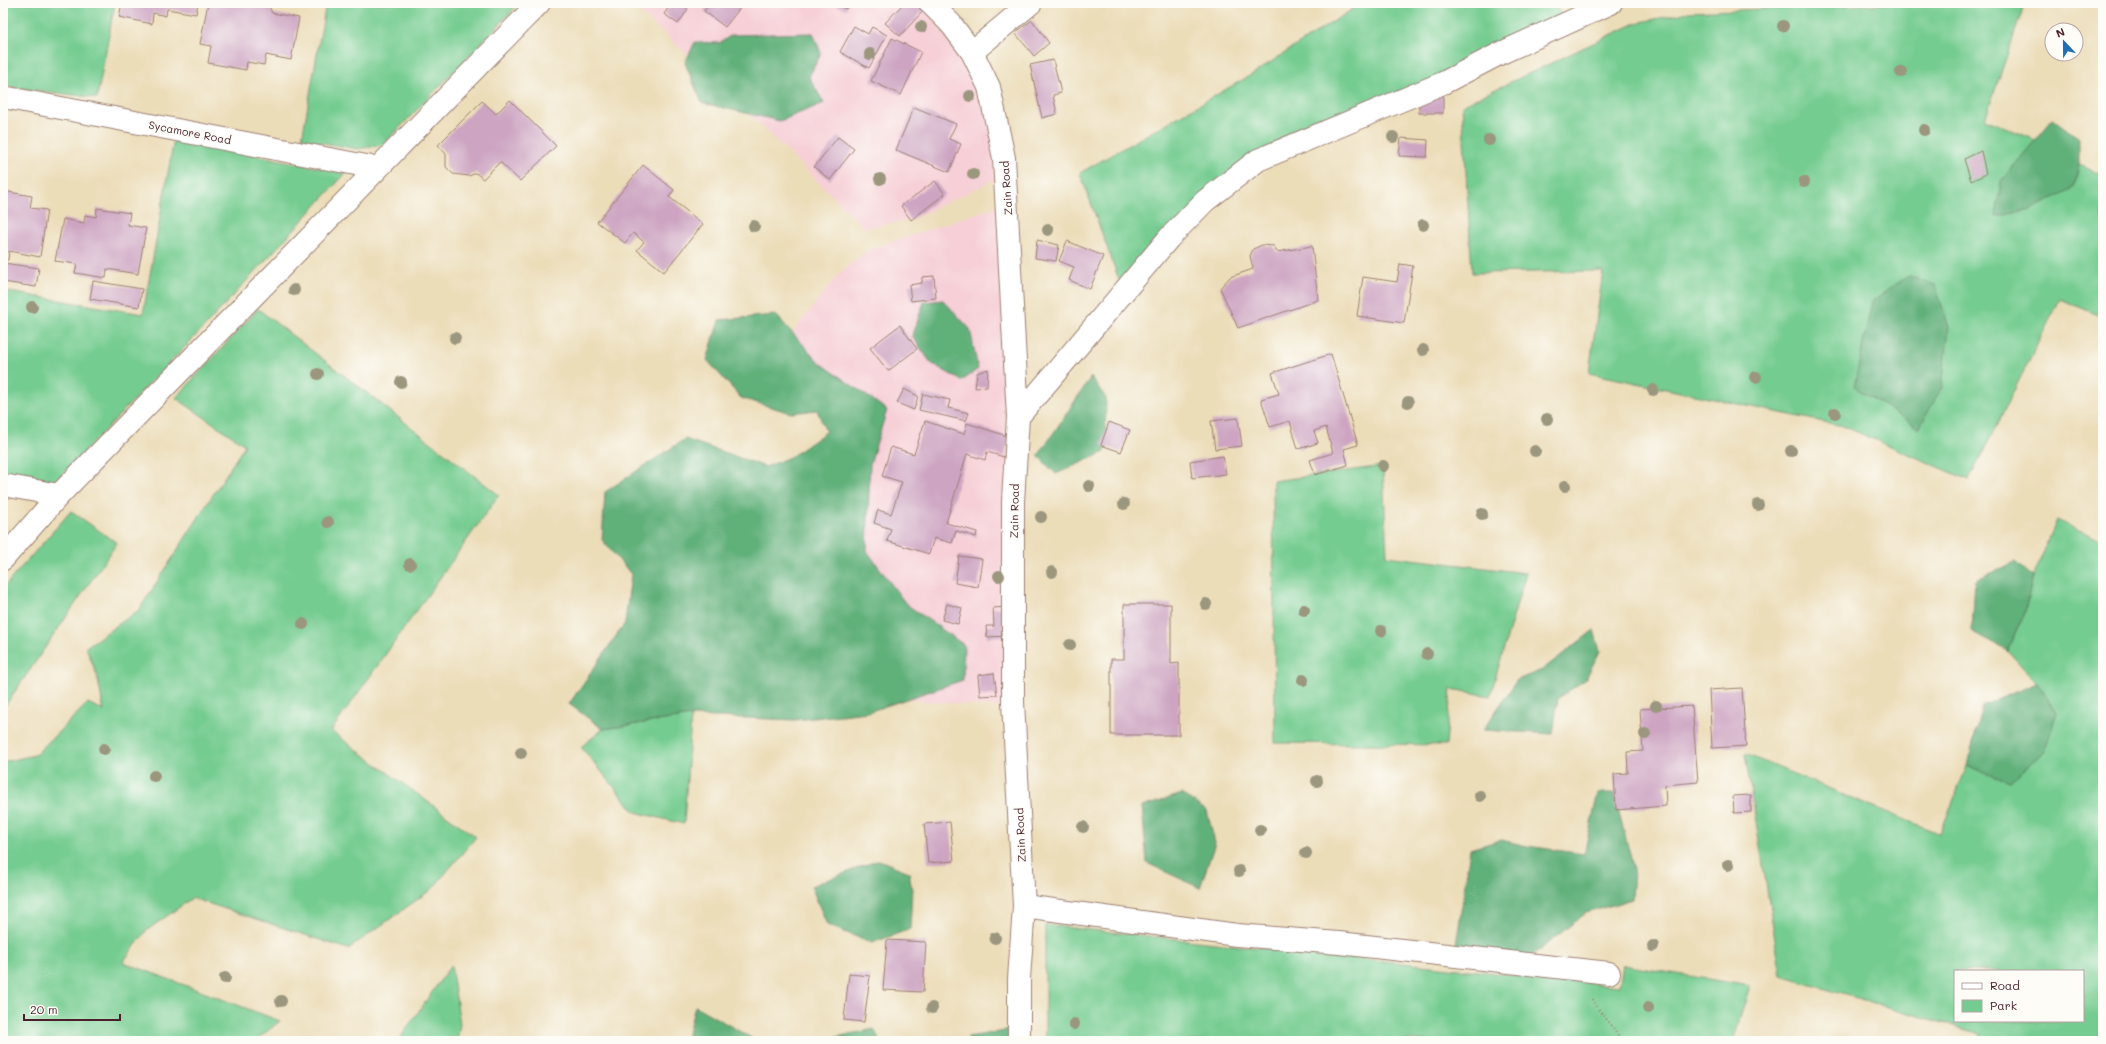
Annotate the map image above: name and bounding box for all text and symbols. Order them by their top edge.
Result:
north arrow [2044,22,2084,62]
text: N [2053,24,2067,41]
street label: Sycamore Road [147,117,233,147]
street label: Zain Road [997,160,1015,216]
street label: Zain Road [1006,484,1022,538]
street label: Zain Road [1011,807,1029,863]
legend [1954,970,2084,1022]
text: Road [1990,977,2020,993]
scale bar [24,996,120,1022]
text: Park [1990,997,2017,1013]
text: 20 m [30,1001,58,1017]

